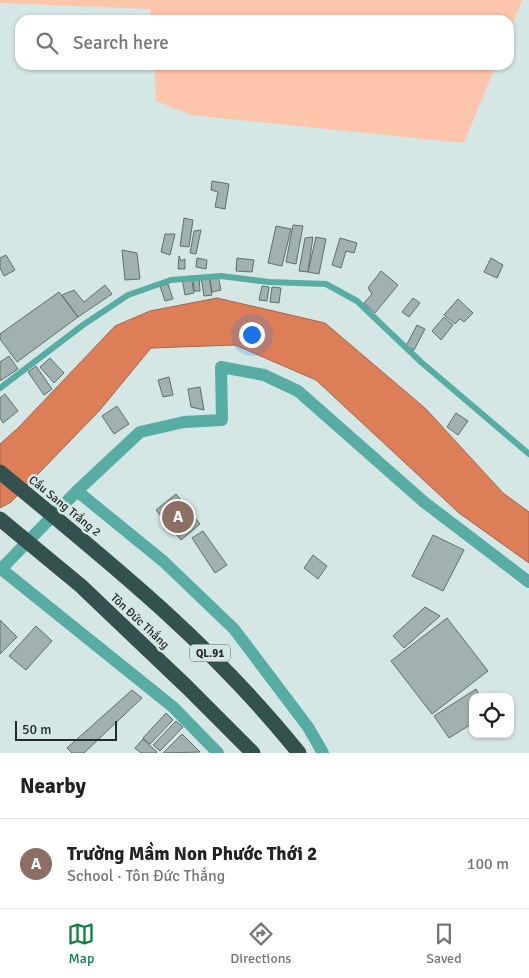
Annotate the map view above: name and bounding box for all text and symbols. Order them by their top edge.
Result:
search box [15,15,514,70]
icon: search [33,29,61,57]
text: Search here [73,31,169,55]
your location [239,322,265,348]
street label: Cầu Sang Trắng 2 [26,473,104,540]
pin: A [162,498,194,536]
street label: Tôn Đức Thắng [107,590,172,652]
road number: QL.91 [190,644,230,661]
map controls [469,693,514,738]
button: locate [469,693,514,738]
scale bar [15,718,118,741]
text: 50 m [22,721,51,738]
text: Nearby [20,773,86,799]
text: Trường Mầm Non Phước Thới 2 [67,842,317,866]
text: A [31,854,41,874]
text: 100 m [467,854,509,874]
text: School · Tôn Đức Thắng [67,866,225,886]
tab: Map [67,920,95,967]
tab: Directions [230,920,291,967]
tab: Saved [426,920,462,967]

